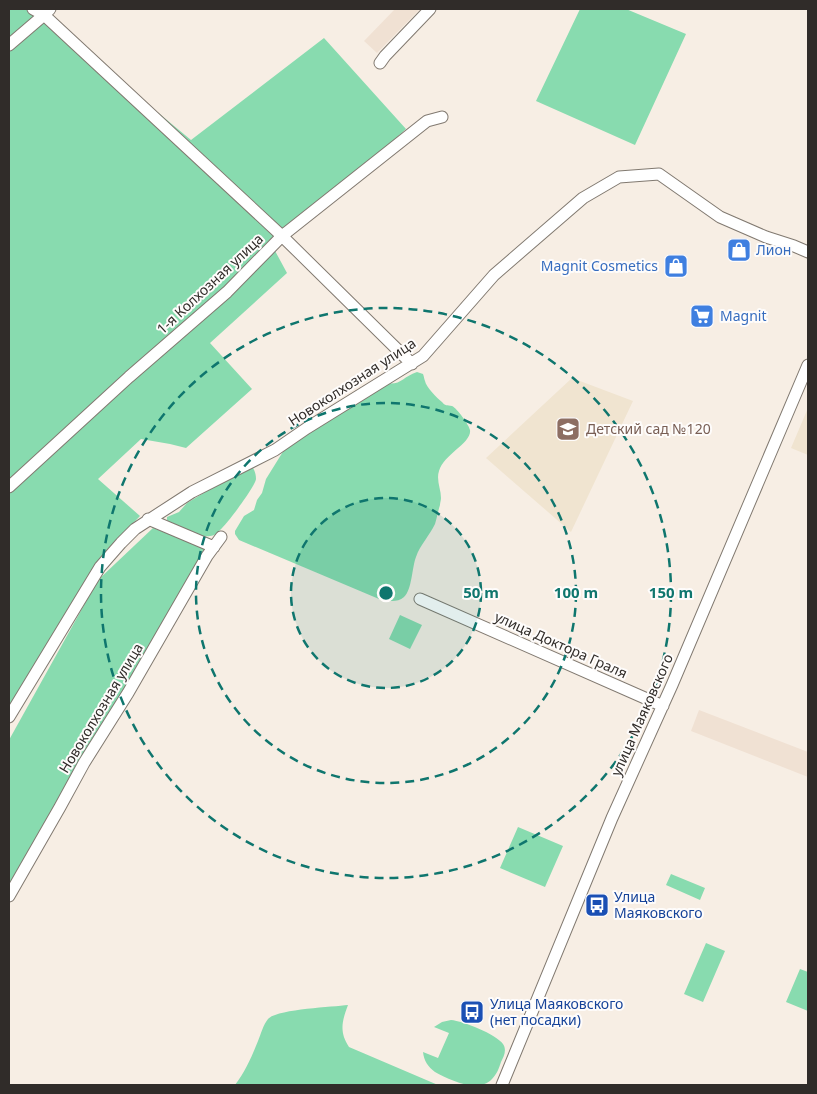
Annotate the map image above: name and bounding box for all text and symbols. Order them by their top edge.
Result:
street label: 1-я Колхозная улица [152,229,267,338]
shop icon: Лион [726,237,752,263]
place label: Лион [756,240,791,259]
shop icon: Magnit Cosmetics [663,253,689,279]
place label: Magnit Cosmetics [541,256,658,275]
supermarket icon: Magnit [689,303,715,329]
place label: Magnit [720,306,766,325]
street label: Новоколхозная улица [284,333,419,430]
school or university icon: Детский сад №120 [555,416,581,442]
place label: Детский сад №120 [586,419,711,438]
text: 50 m [463,582,499,602]
text: 100 m [554,582,598,602]
text: 150 m [649,582,693,602]
centre of rings [377,584,395,602]
street label: улица Доктора Граля [492,607,630,682]
street label: Новоколхозная улица [54,639,147,776]
street label: улица Маяковского [606,651,677,779]
place label: Улица Маяковского [614,887,703,922]
bus stop icon: Улица Маяковского [584,892,610,918]
place label: Улица Маяковского (нет посадки) [490,994,623,1029]
bus stop icon: Улица Маяковского (нет посадки) [459,999,485,1025]

